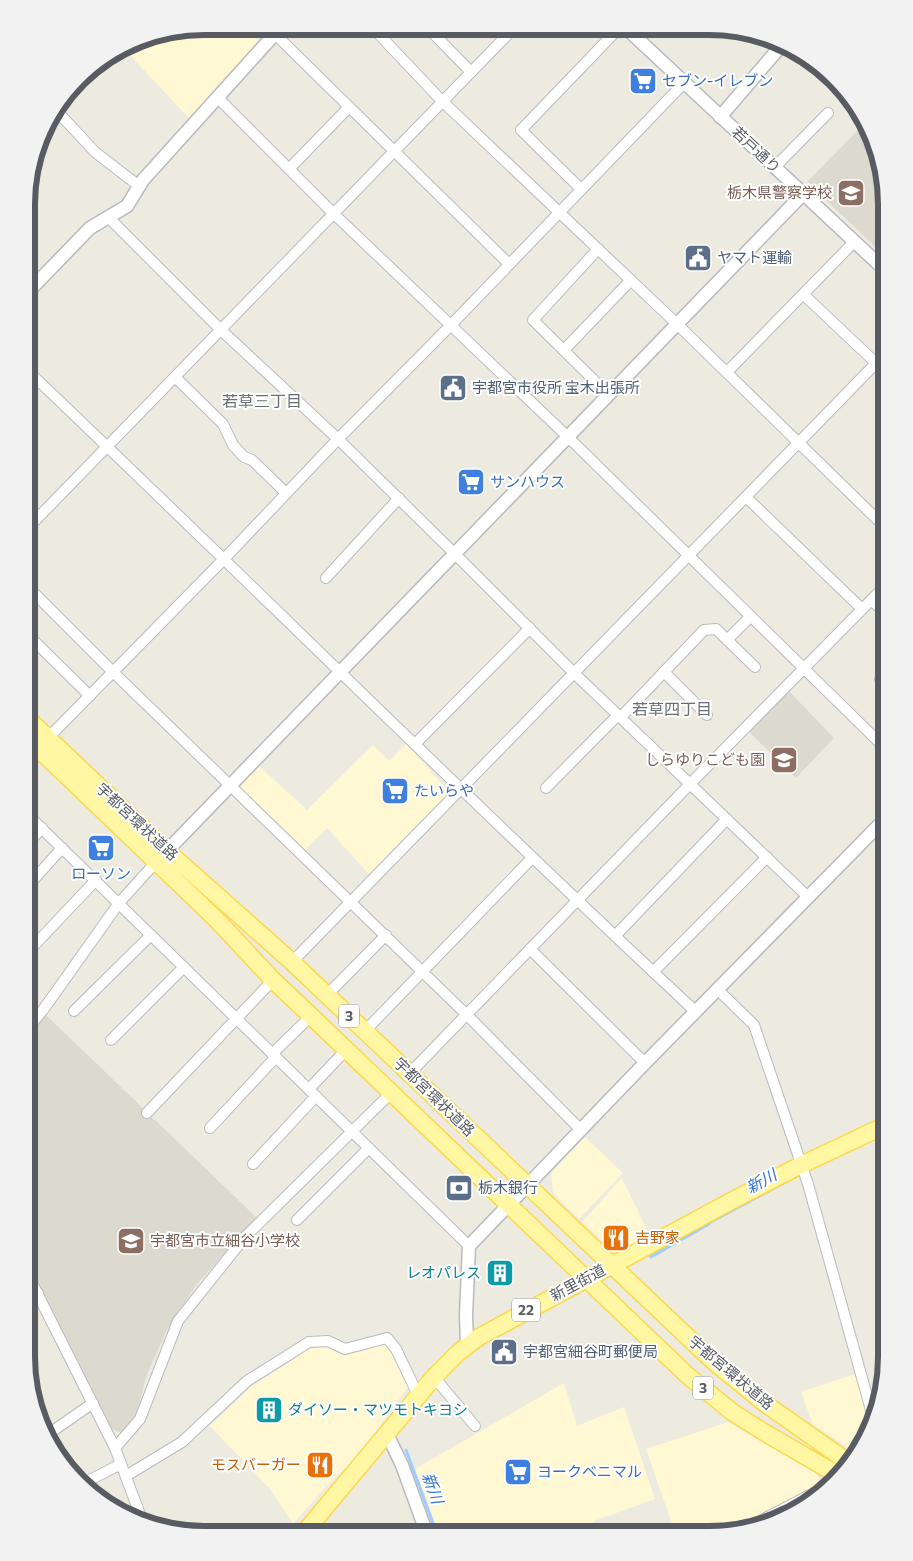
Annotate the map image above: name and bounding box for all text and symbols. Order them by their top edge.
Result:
supermarket icon: セブン-イレブン [628,66,658,96]
place label: セブン-イレブン [662,71,773,89]
street label: 若戸通り [729,122,785,176]
school or university icon: 栃木県警察学校 [836,178,866,208]
place label: 栃木県警察学校 [727,183,832,201]
public building icon: ヤマト運輸 [683,243,713,273]
place label: ヤマト運輸 [717,248,792,266]
public building icon: 宇都宮市役所 宝木出張所 [438,373,468,403]
place label: 宇都宮市役所 宝木出張所 [472,378,640,396]
district label: 若草三丁目 [222,391,302,410]
supermarket icon: サンハウス [456,467,486,497]
place label: サンハウス [490,472,565,490]
district label: 若草四丁目 [632,699,712,718]
school or university icon: しらゆりこども園 [769,745,799,775]
place label: しらゆりこども園 [645,750,765,768]
supermarket icon: たいらや [380,776,410,806]
street label: 宇都宮環状道路 [93,779,182,864]
place label: たいらや [414,781,474,799]
supermarket icon: ローソン [86,833,116,863]
place label: ローソン [71,864,131,882]
road number: 3 [339,1004,359,1028]
street label: 宇都宮環状道路 [391,1053,479,1139]
water label: 新川 [742,1164,781,1197]
bank icon: 栃木銀行 [444,1173,474,1203]
place label: 栃木銀行 [478,1178,538,1196]
restaurant icon: 吉野家 [601,1223,631,1253]
school or university icon: 宇都宮市立細谷小学校 [116,1226,146,1256]
place label: 吉野家 [635,1228,680,1246]
place label: 宇都宮市立細谷小学校 [150,1231,300,1249]
building icon: レオパレス [485,1258,515,1288]
street label: 新里街道 [547,1260,608,1304]
place label: レオパレス [406,1263,481,1281]
road number: 22 [512,1298,540,1322]
street label: 宇都宮環状道路 [686,1332,778,1413]
public building icon: 宇都宮細谷町郵便局 [489,1337,519,1367]
place label: 宇都宮細谷町郵便局 [523,1342,658,1360]
road number: 3 [693,1376,713,1400]
building icon: ダイソー・マツモトキヨシ [254,1395,284,1425]
place label: ダイソー・マツモトキヨシ [288,1400,468,1418]
restaurant icon: モスバーガー [305,1450,335,1480]
place label: モスバーガー [211,1455,301,1473]
supermarket icon: ヨークベニマル [503,1457,533,1487]
place label: ヨークベニマル [537,1462,642,1480]
water label: 新川 [419,1470,449,1508]

